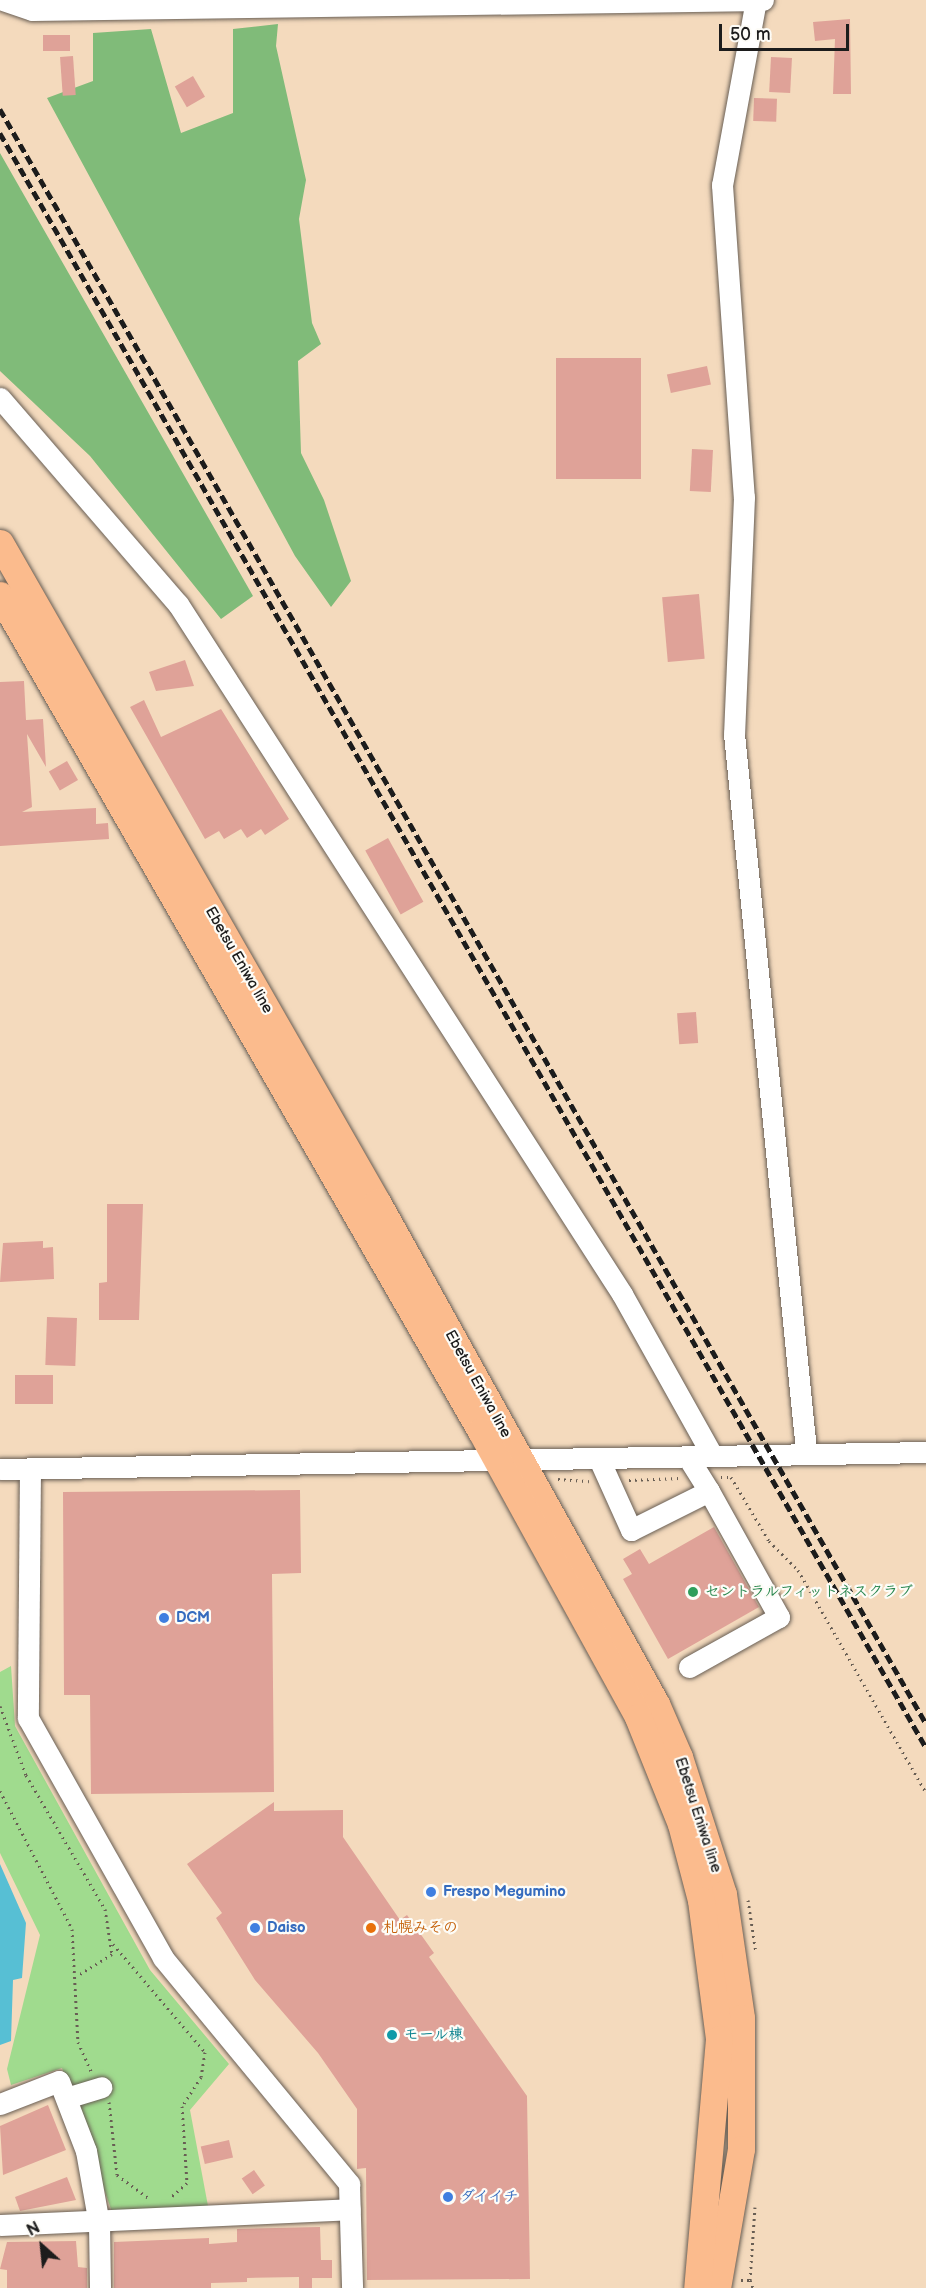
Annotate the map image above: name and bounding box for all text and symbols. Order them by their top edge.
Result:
scale bar [722,12,852,50]
text: 50 m [730,24,771,45]
street label: Ebetsu Eniwa line [201,904,277,1016]
street label: Ebetsu Eniwa line [441,1327,515,1441]
place label: セントラルフィットネスクラブ [705,1583,915,1601]
marker: セントラルフィットネスクラブ [686,1585,700,1599]
place label: DCM [176,1609,210,1627]
marker: DCM [157,1611,171,1625]
street label: Ebetsu Eniwa line [671,1755,725,1875]
place label: Frespo Megumino [443,1883,566,1901]
marker: Frespo Megumino [424,1885,438,1899]
place label: Daiso [267,1919,306,1937]
place label: 札幌みその [383,1919,458,1937]
marker: Daiso [248,1921,262,1935]
marker: 札幌みその [364,1921,378,1935]
place label: モール棟 [404,2026,464,2044]
marker: モール棟 [385,2028,399,2042]
place label: ダイイチ [460,2188,520,2206]
marker: ダイイチ [441,2190,455,2204]
north arrow [12,2216,72,2276]
text: N [24,2218,43,2241]

